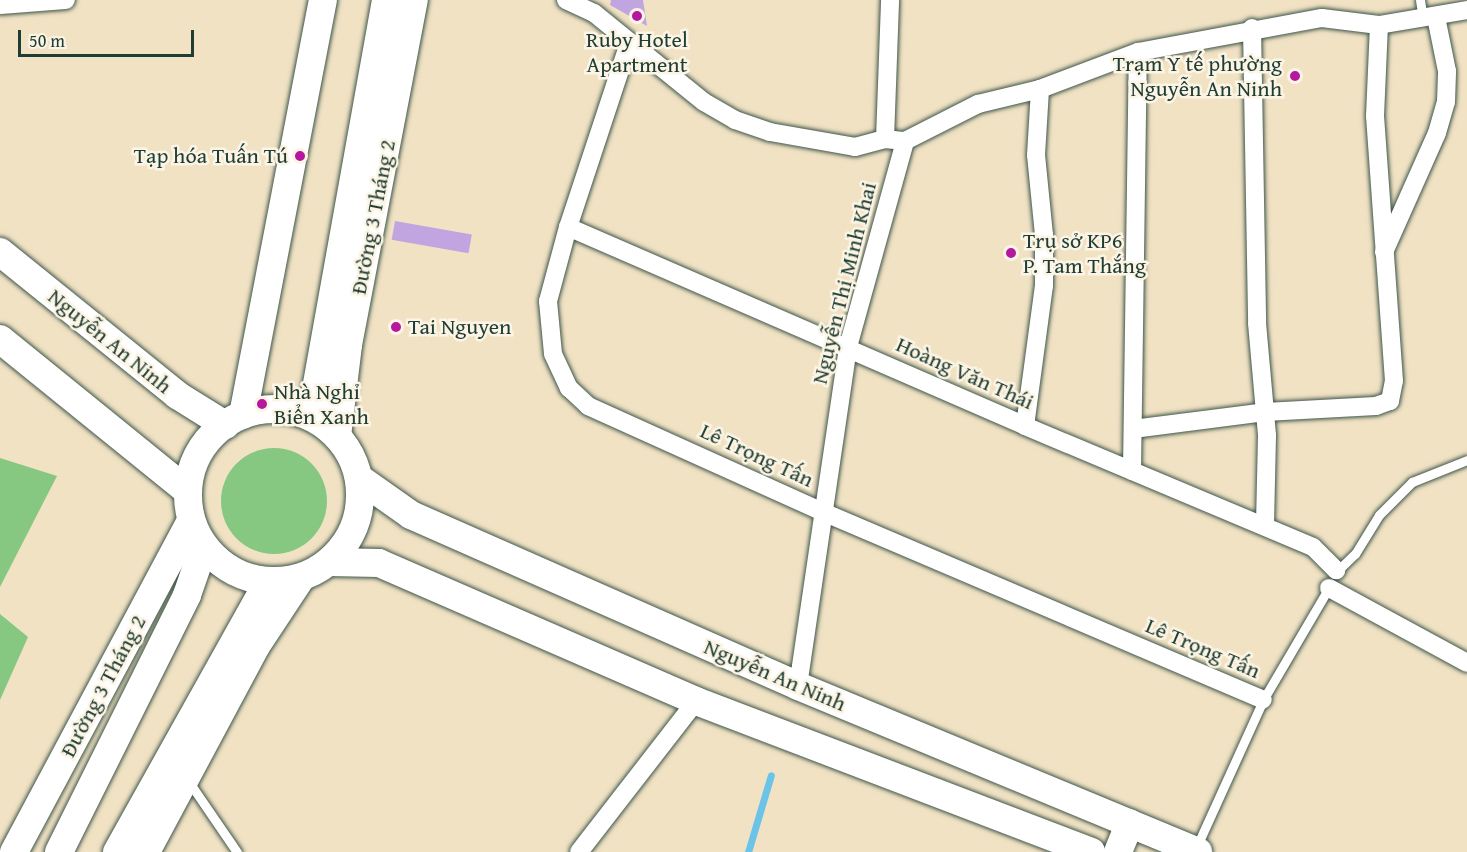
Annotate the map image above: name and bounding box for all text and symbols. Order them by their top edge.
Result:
marker: Ruby Hotel Apartment [630,9,644,23]
scale bar [21,18,196,56]
place label: Ruby Hotel Apartment [586,26,688,78]
text: 50 m [29,27,65,54]
place label: Trạm Y tế phường Nguyễn An Ninh [1113,50,1282,101]
marker: Trạm Y tế phường Nguyễn An Ninh [1286,67,1304,85]
street label: Đường 3 Tháng 2 [345,137,401,297]
place label: Tạp hóa Tuấn Tú [134,143,288,169]
marker: Tạp hóa Tuấn Tú [293,149,307,163]
street label: Nguyễn Thị Minh Khai [806,179,882,387]
place label: Trụ sở KP6 P. Tam Thắng [1023,227,1146,278]
marker: Trụ sở KP6 P. Tam Thắng [1004,246,1018,260]
street label: Nguyễn An Ninh [43,283,177,399]
place label: Tai Nguyen [408,314,511,340]
marker: Tai Nguyen [389,320,403,334]
street label: Hoàng Văn Thái [892,331,1038,415]
place label: Nhà Nghỉ Biển Xanh [274,378,369,430]
marker: Nhà Nghỉ Biển Xanh [255,397,269,411]
street label: Lê Trọng Tấn [696,417,818,493]
street label: Đường 3 Tháng 2 [55,611,151,761]
street label: Lê Trọng Tấn [1142,612,1264,684]
street label: Nguyễn An Ninh [700,633,850,717]

